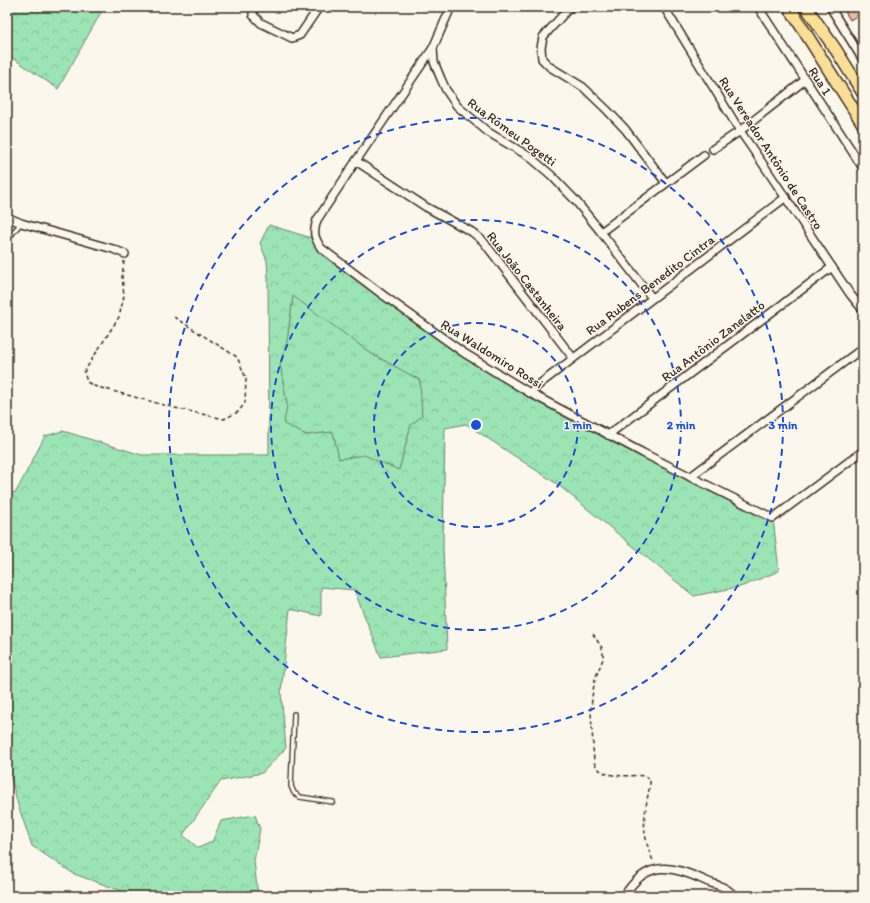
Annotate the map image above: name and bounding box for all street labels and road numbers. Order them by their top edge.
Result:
street label: Rua 1 [805,64,835,98]
street label: Rua Vereador Antônio de Castro [716,74,826,232]
street label: Rua Romeu Pogetti [465,95,559,169]
street label: Rua João Castanheira [484,229,570,333]
street label: Rua Rubens Benedito Cintra [583,232,717,338]
street label: Rua Antônio Zanelatto [658,297,768,385]
street label: Rua Waldomiro Rossi [438,316,546,392]

